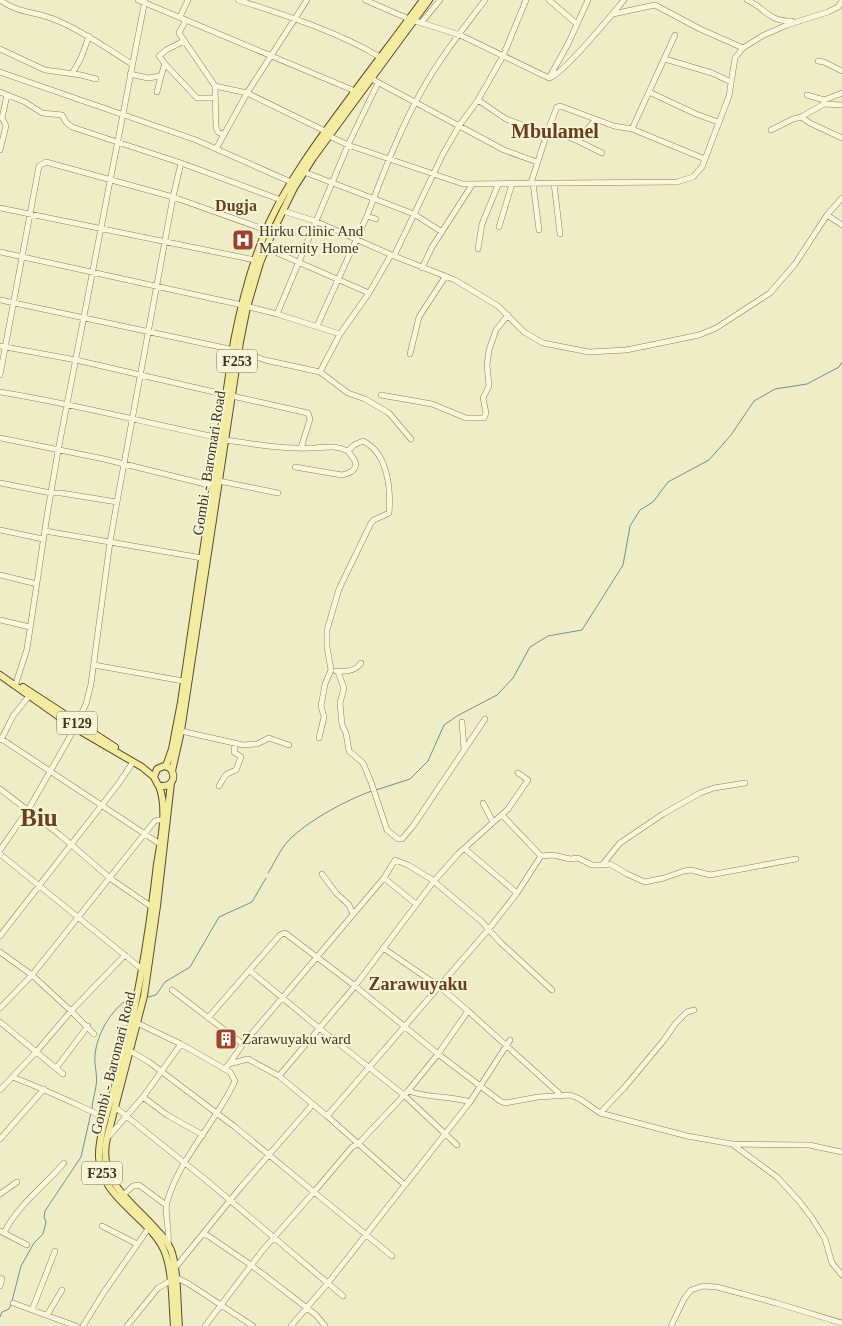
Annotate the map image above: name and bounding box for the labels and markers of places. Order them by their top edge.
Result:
place label: Hirku Clinic And Maternity Home [259,223,364,256]
hospital icon: Hirku Clinic And Maternity Home [231,228,255,252]
building icon: Zarawuyaku ward [214,1027,238,1051]
place label: Zarawuyaku ward [242,1031,351,1047]

